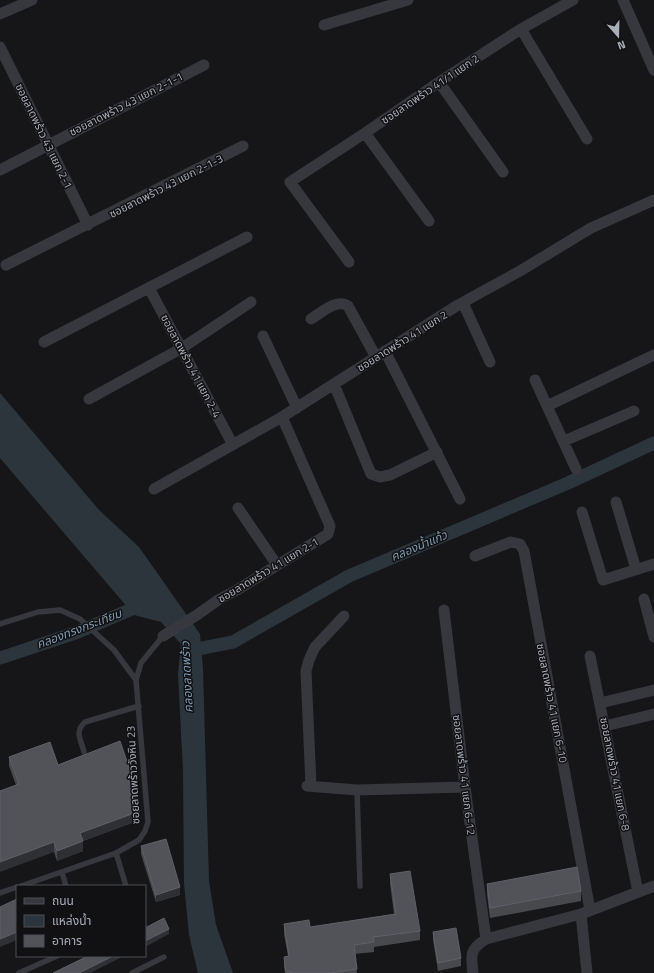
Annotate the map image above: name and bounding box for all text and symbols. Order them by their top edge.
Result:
north arrow [598,16,638,56]
text: N [615,37,628,54]
street label: ซอยลาดพร้าว 41/1 แยก 2 [378,50,482,128]
street label: ซอยลาดพร้าว 43 แยก 2-1-1 [66,68,186,140]
street label: ซอยลาดพร้าว 43 แยก 2-1 [12,81,76,191]
street label: ซอยลาดพร้าว 43 แยก 2-1-3 [106,150,226,222]
street label: ซอยลาดพร้าว 41 แยก 2 [354,307,450,375]
street label: ซอยลาดพร้าว 41 แยก 2-4 [157,311,225,421]
water label: คลองน้ำแก้ว [388,525,451,566]
street label: ซอยลาดพร้าว 41 แยก 2-1 [215,533,321,607]
water label: คลองทรงกระเทียม [34,603,126,653]
water label: คลองลาดพร้าว [175,640,198,713]
street label: ซอยลาดพร้าว 41 แยก 6-10 [533,642,571,764]
street label: ซอยลาดพร้าว 41 แยก 6-12 [449,714,479,836]
street label: ซอยลาดพร้าว 41 แยก 6-8 [596,716,634,832]
street label: ซอยลาดพร้าววังหิน 23 [122,725,144,825]
legend [16,885,146,957]
text: ถนน [52,891,74,910]
text: แหล่งน้ำ [52,911,91,930]
text: อาคาร [52,931,82,950]

